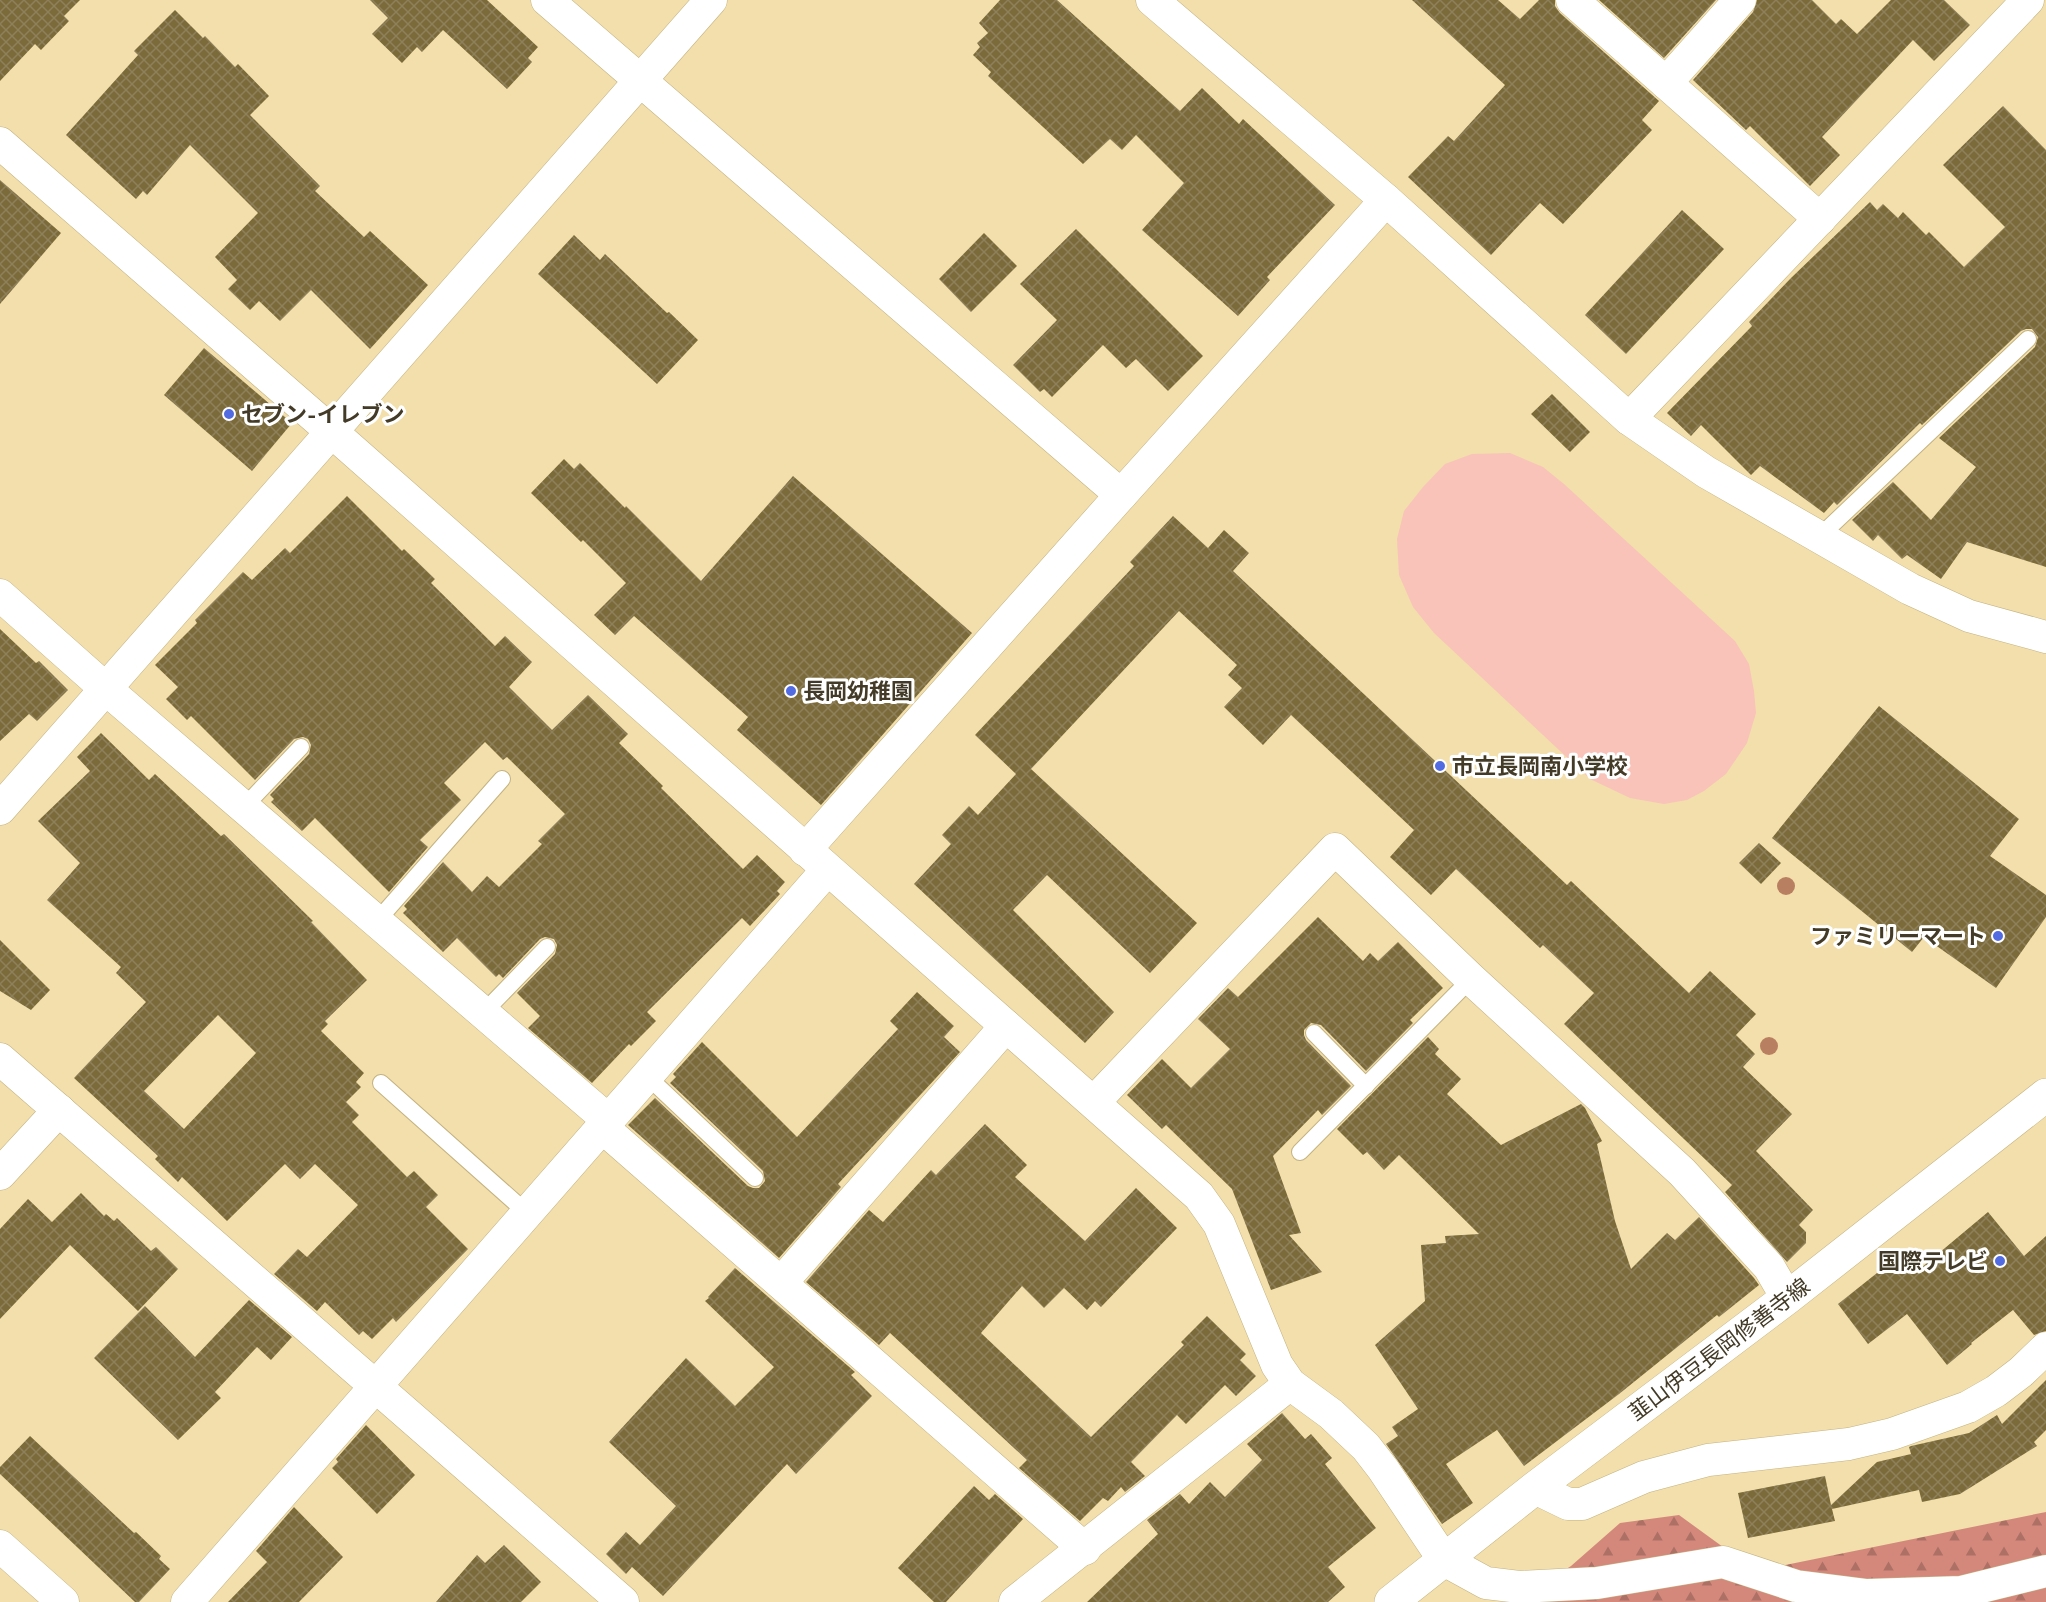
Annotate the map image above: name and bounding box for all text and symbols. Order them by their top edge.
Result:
place label: セブン-イレブン [241,400,405,428]
marker: セブン-イレブン [222,407,236,421]
place label: 長岡幼稚園 [803,677,913,705]
marker: 長岡幼稚園 [784,684,798,698]
place label: 市立長岡南小学校 [1452,752,1628,780]
marker: 市立長岡南小学校 [1433,759,1447,773]
place label: ファミリーマート [1810,922,1986,950]
marker: ファミリーマート [1991,929,2005,943]
place label: 国際テレビ [1878,1247,1988,1275]
marker: 国際テレビ [1993,1254,2007,1268]
street label: 韮山伊豆長岡修善寺線 [1623,1272,1815,1426]

